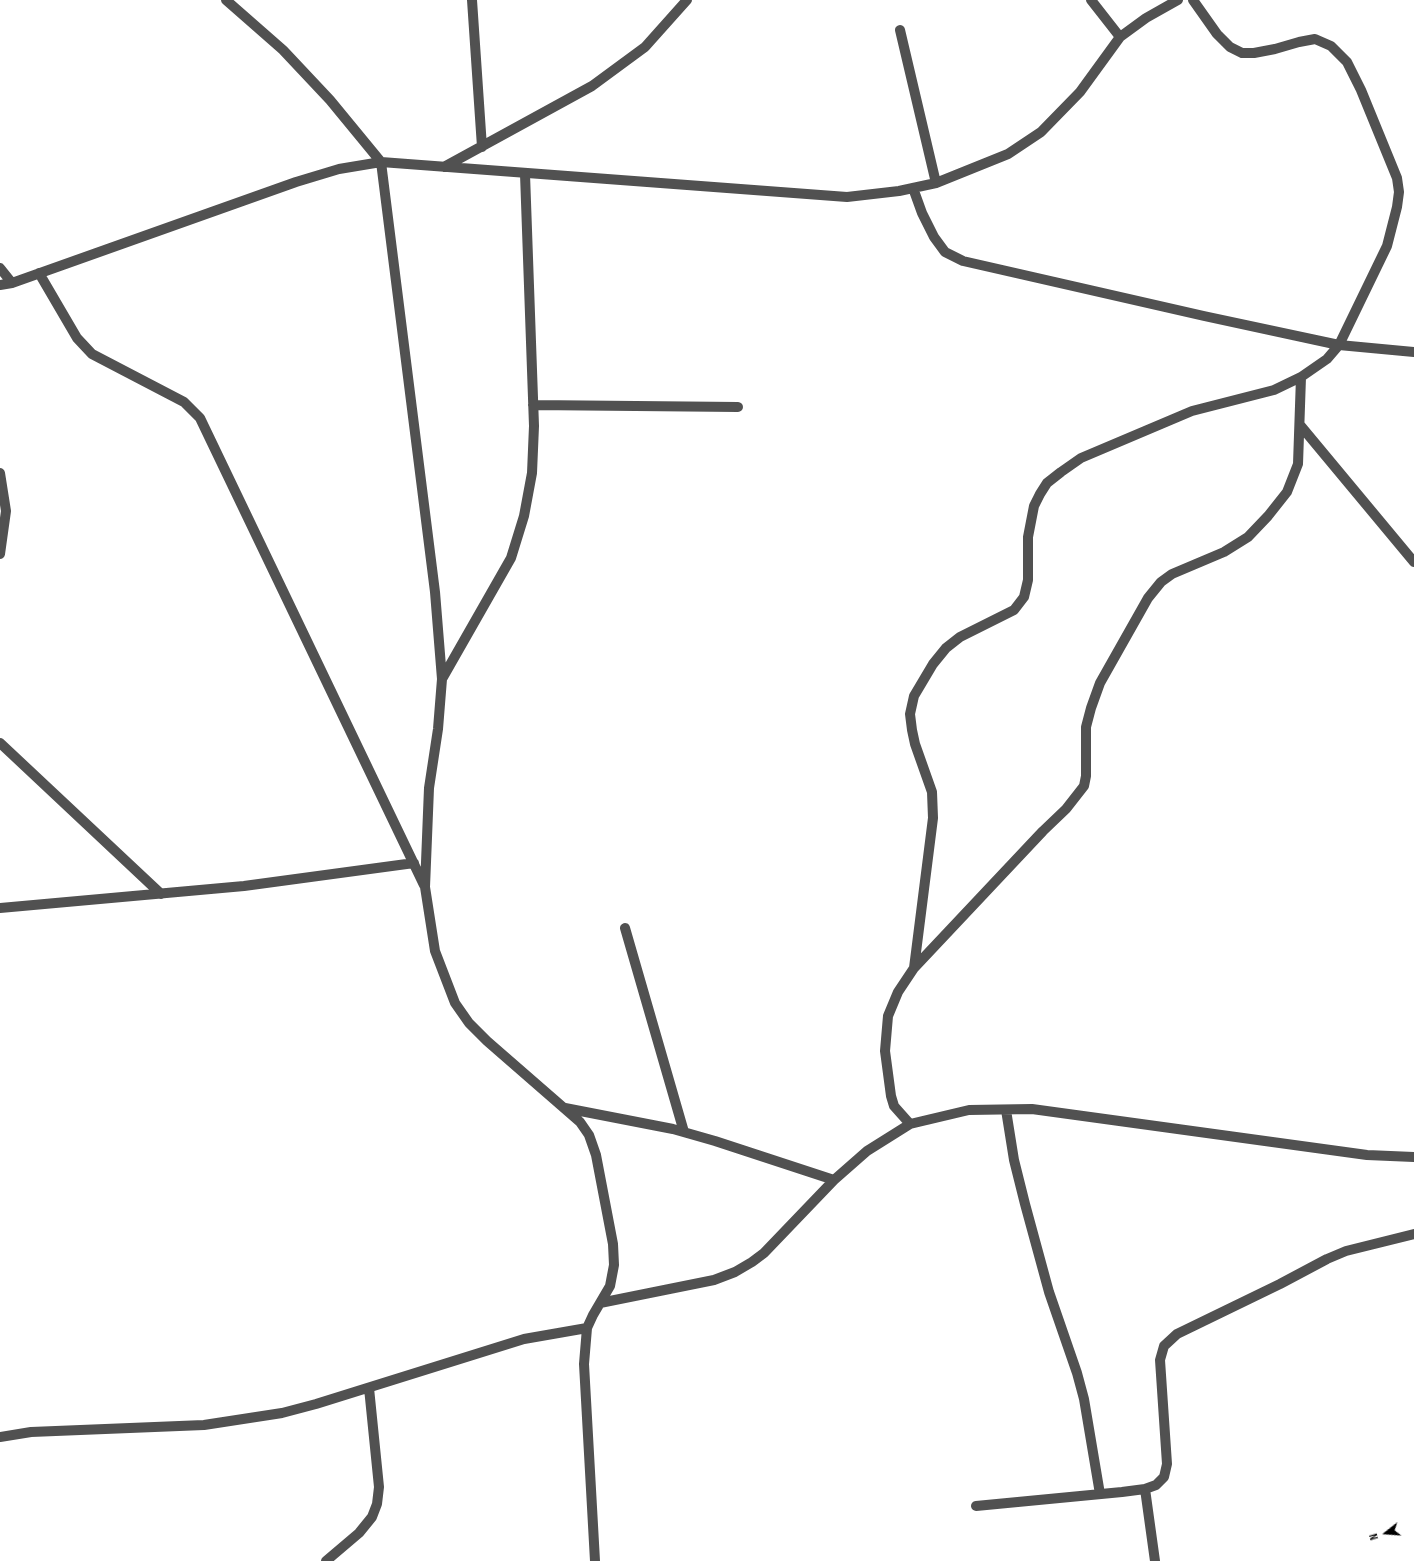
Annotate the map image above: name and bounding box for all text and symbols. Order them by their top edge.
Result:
north arrow [1366,1513,1406,1553]
text: N [1367,1532,1381,1541]

